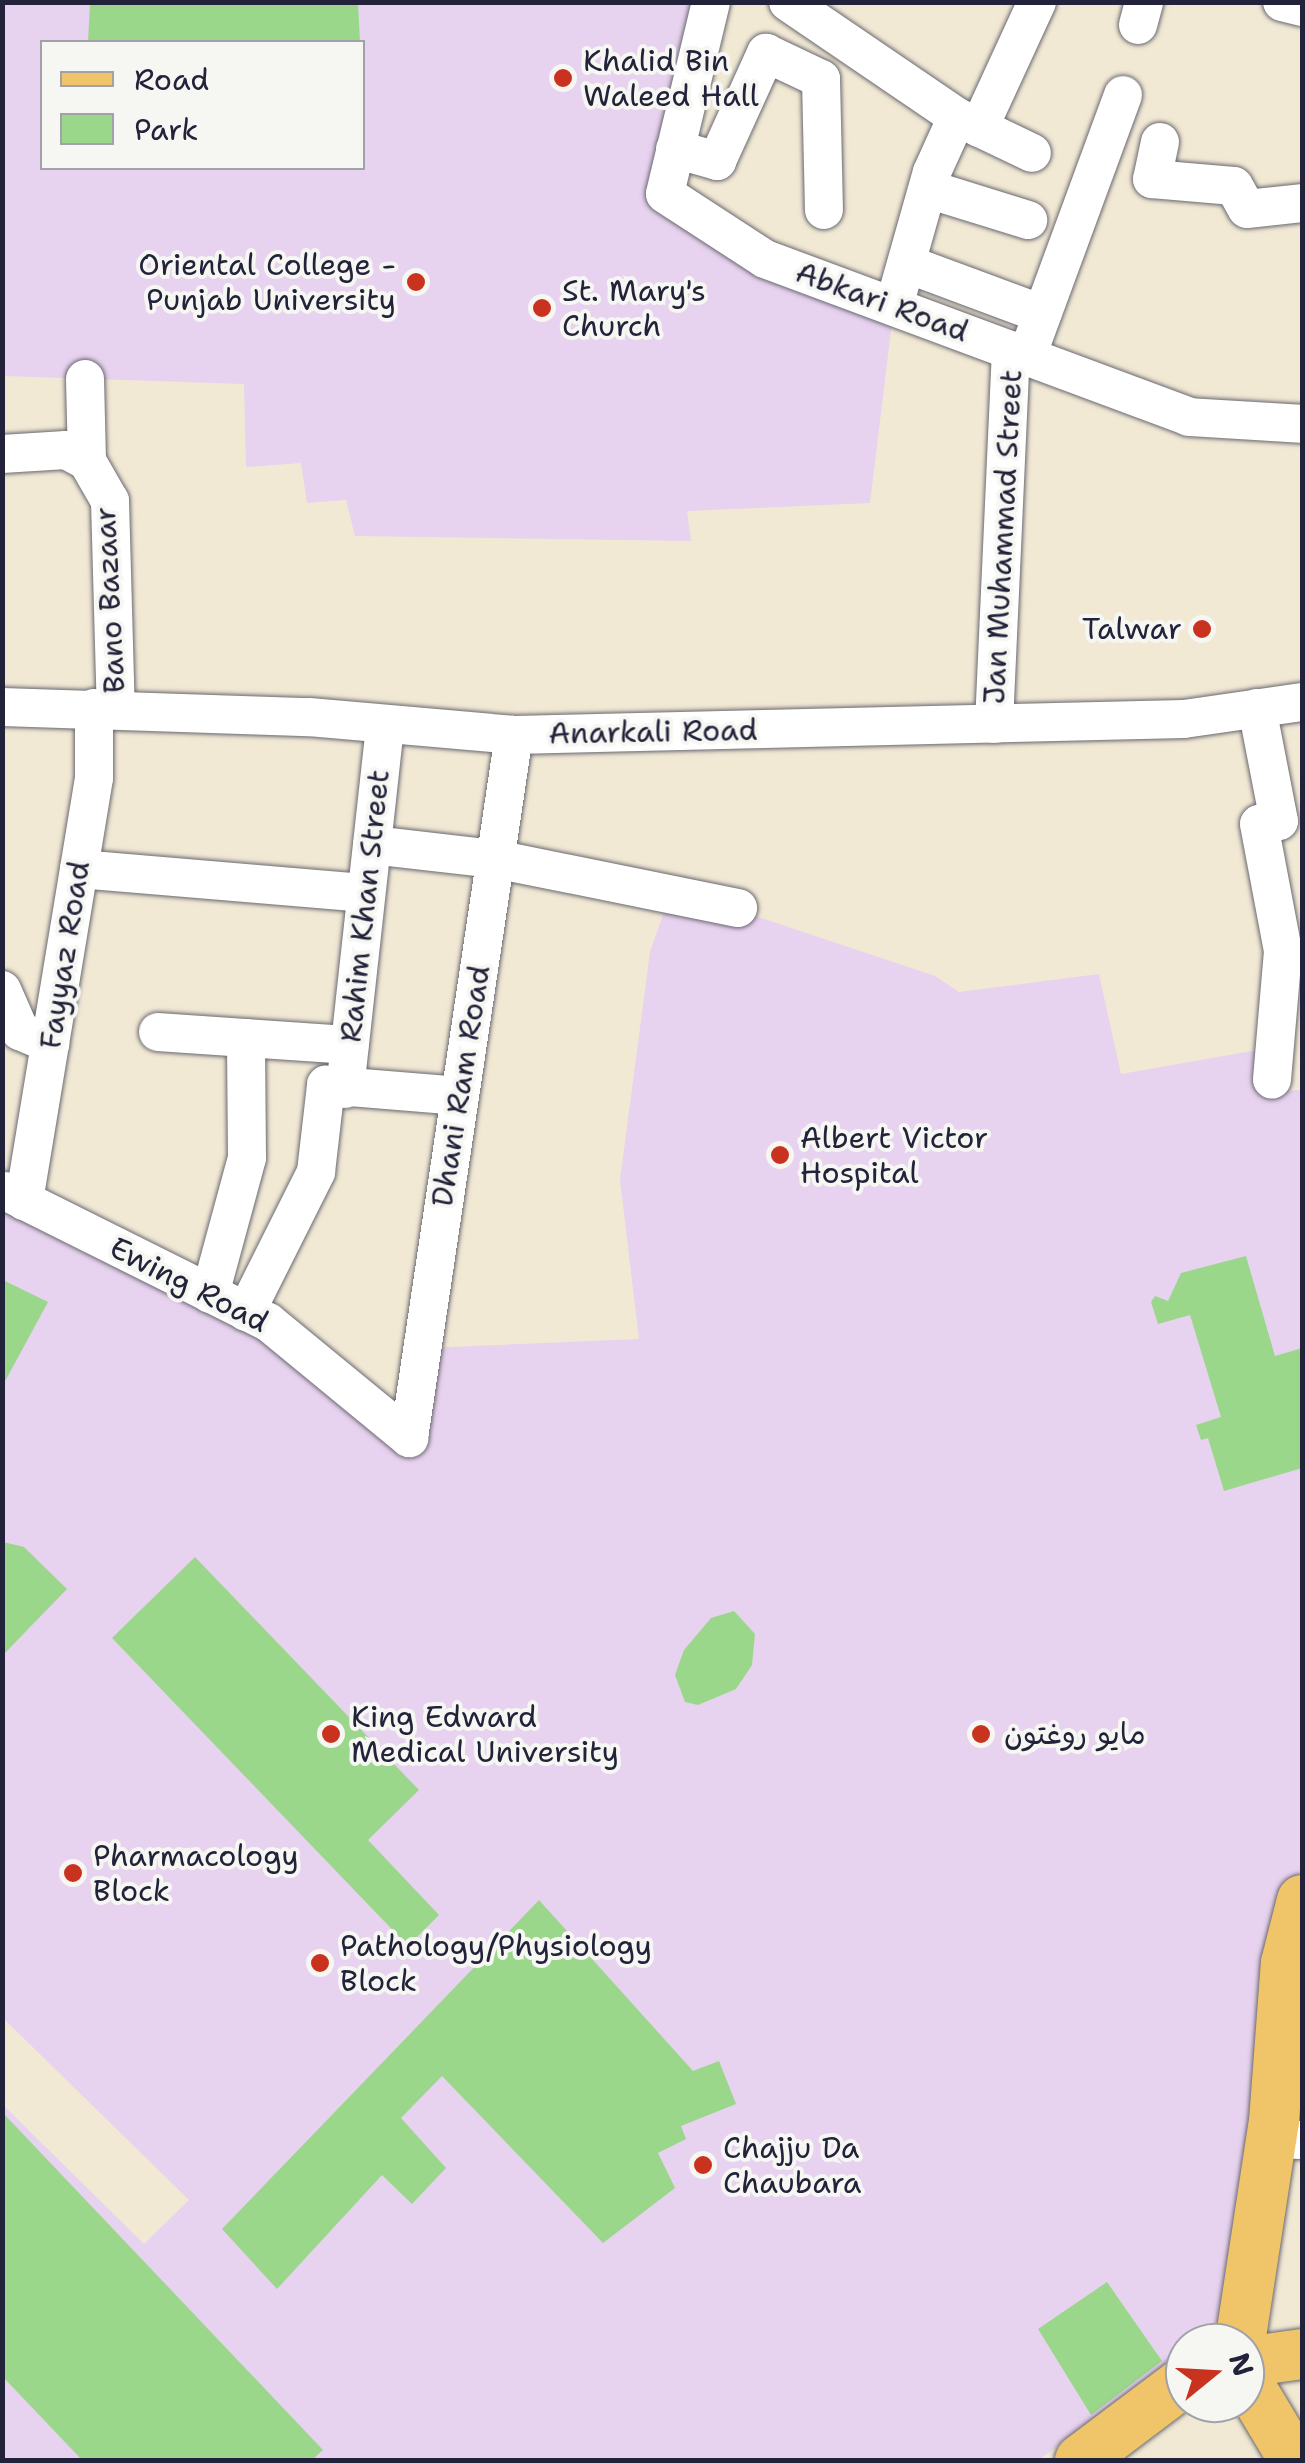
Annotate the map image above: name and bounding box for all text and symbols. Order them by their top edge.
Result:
legend [40,40,365,170]
place label: Khalid Bin Waleed Hall [583,43,759,114]
text: Road [134,59,209,100]
marker: Khalid Bin Waleed Hall [552,67,574,89]
text: Park [134,109,198,150]
place label: Oriental College - Punjab University [138,247,396,318]
street label: Abkari Road [791,254,973,350]
marker: Oriental College - Punjab University [405,271,427,293]
place label: St. Mary's Church [562,273,706,344]
marker: St. Mary's Church [531,297,553,319]
street label: Jan Muhammad Street [976,369,1030,705]
street label: Bano Bazaar [87,506,133,694]
place label: Talwar [1082,611,1182,647]
marker: Talwar [1191,618,1213,640]
street label: Anarkali Road [548,712,758,752]
street label: Rahim Khan Street [333,768,397,1044]
street label: Fayyaz Road [32,858,98,1052]
street label: Dhani Ram Road [424,963,498,1209]
place label: Albert Victor Hospital [800,1120,988,1190]
marker: Albert Victor Hospital [769,1144,791,1166]
street label: Ewing Road [104,1230,274,1340]
place label: King Edward Medical University [351,1699,619,1770]
place label: مایو روغتون [1004,1716,1146,1752]
marker: مایو روغتون [968,1721,994,1747]
marker: King Edward Medical University [320,1723,342,1745]
place label: Pharmacology Block [93,1838,299,1908]
marker: Pharmacology Block [62,1862,84,1884]
place label: Pathology/Physiology Block [340,1928,652,1998]
marker: Pathology/Physiology Block [309,1952,331,1974]
place label: Chajju Da Chaubara [723,2130,861,2200]
marker: Chajju Da Chaubara [692,2154,714,2176]
north arrow [1165,2323,1265,2423]
text: N [1220,2348,1263,2381]

